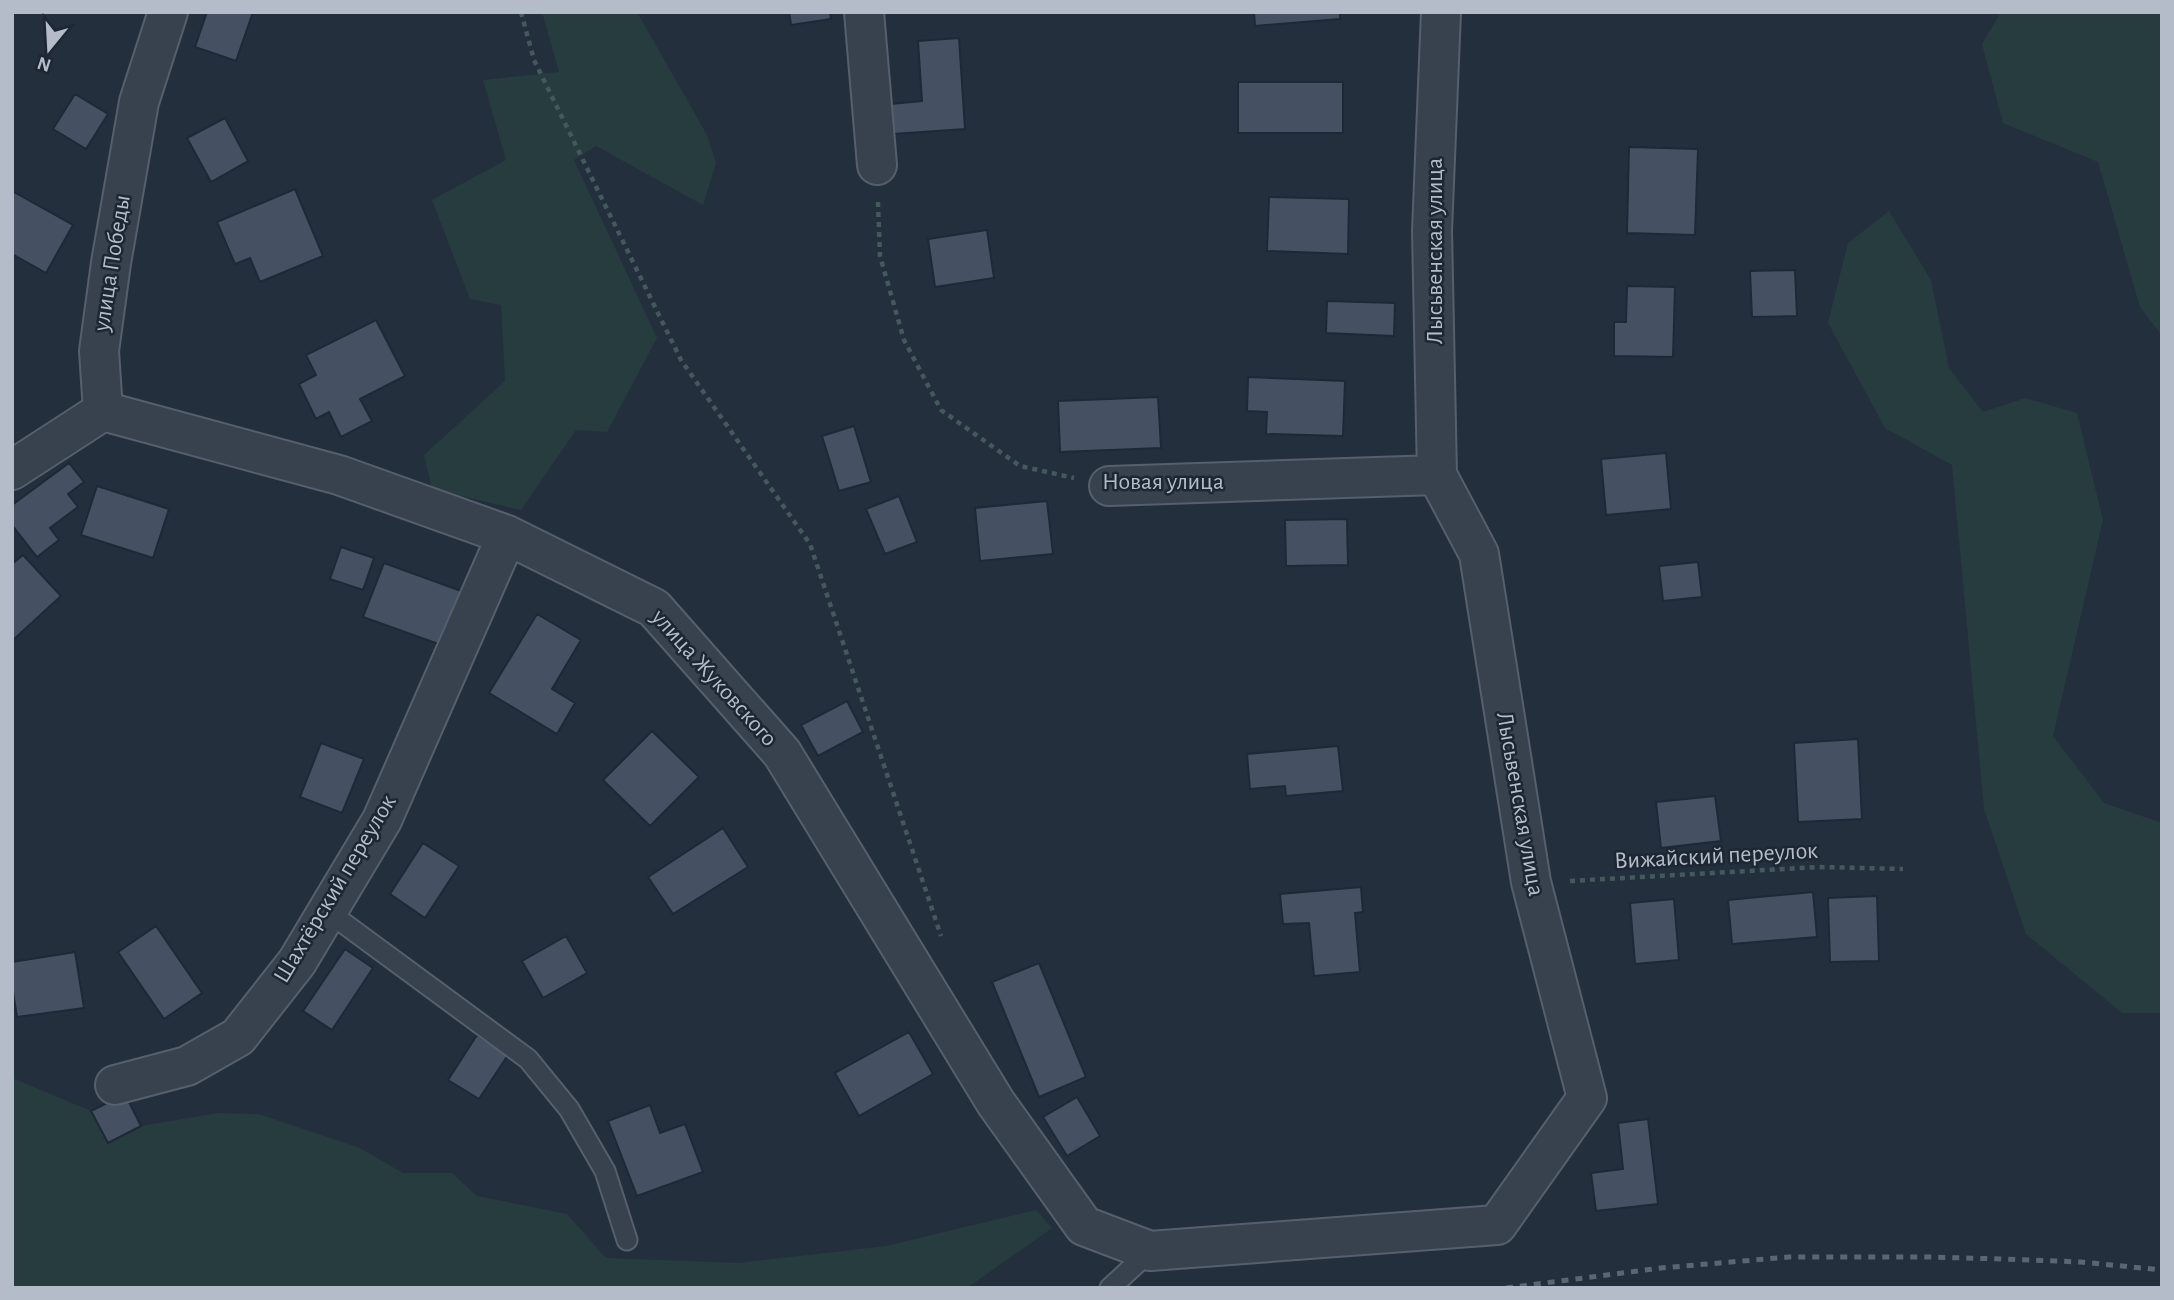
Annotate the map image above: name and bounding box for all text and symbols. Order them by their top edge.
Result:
north arrow [14,14,84,84]
text: N [35,53,53,75]
street label: Лысьвенская улица [1423,158,1447,344]
street label: улица Победы [89,193,135,334]
street label: Новая улица [1102,470,1224,494]
street label: улица Жуковского [646,604,781,751]
street label: Лысьвенская улица [1492,710,1548,898]
street label: Шахтёрский переулок [269,791,401,987]
street label: Вижайский переулок [1613,839,1819,873]

